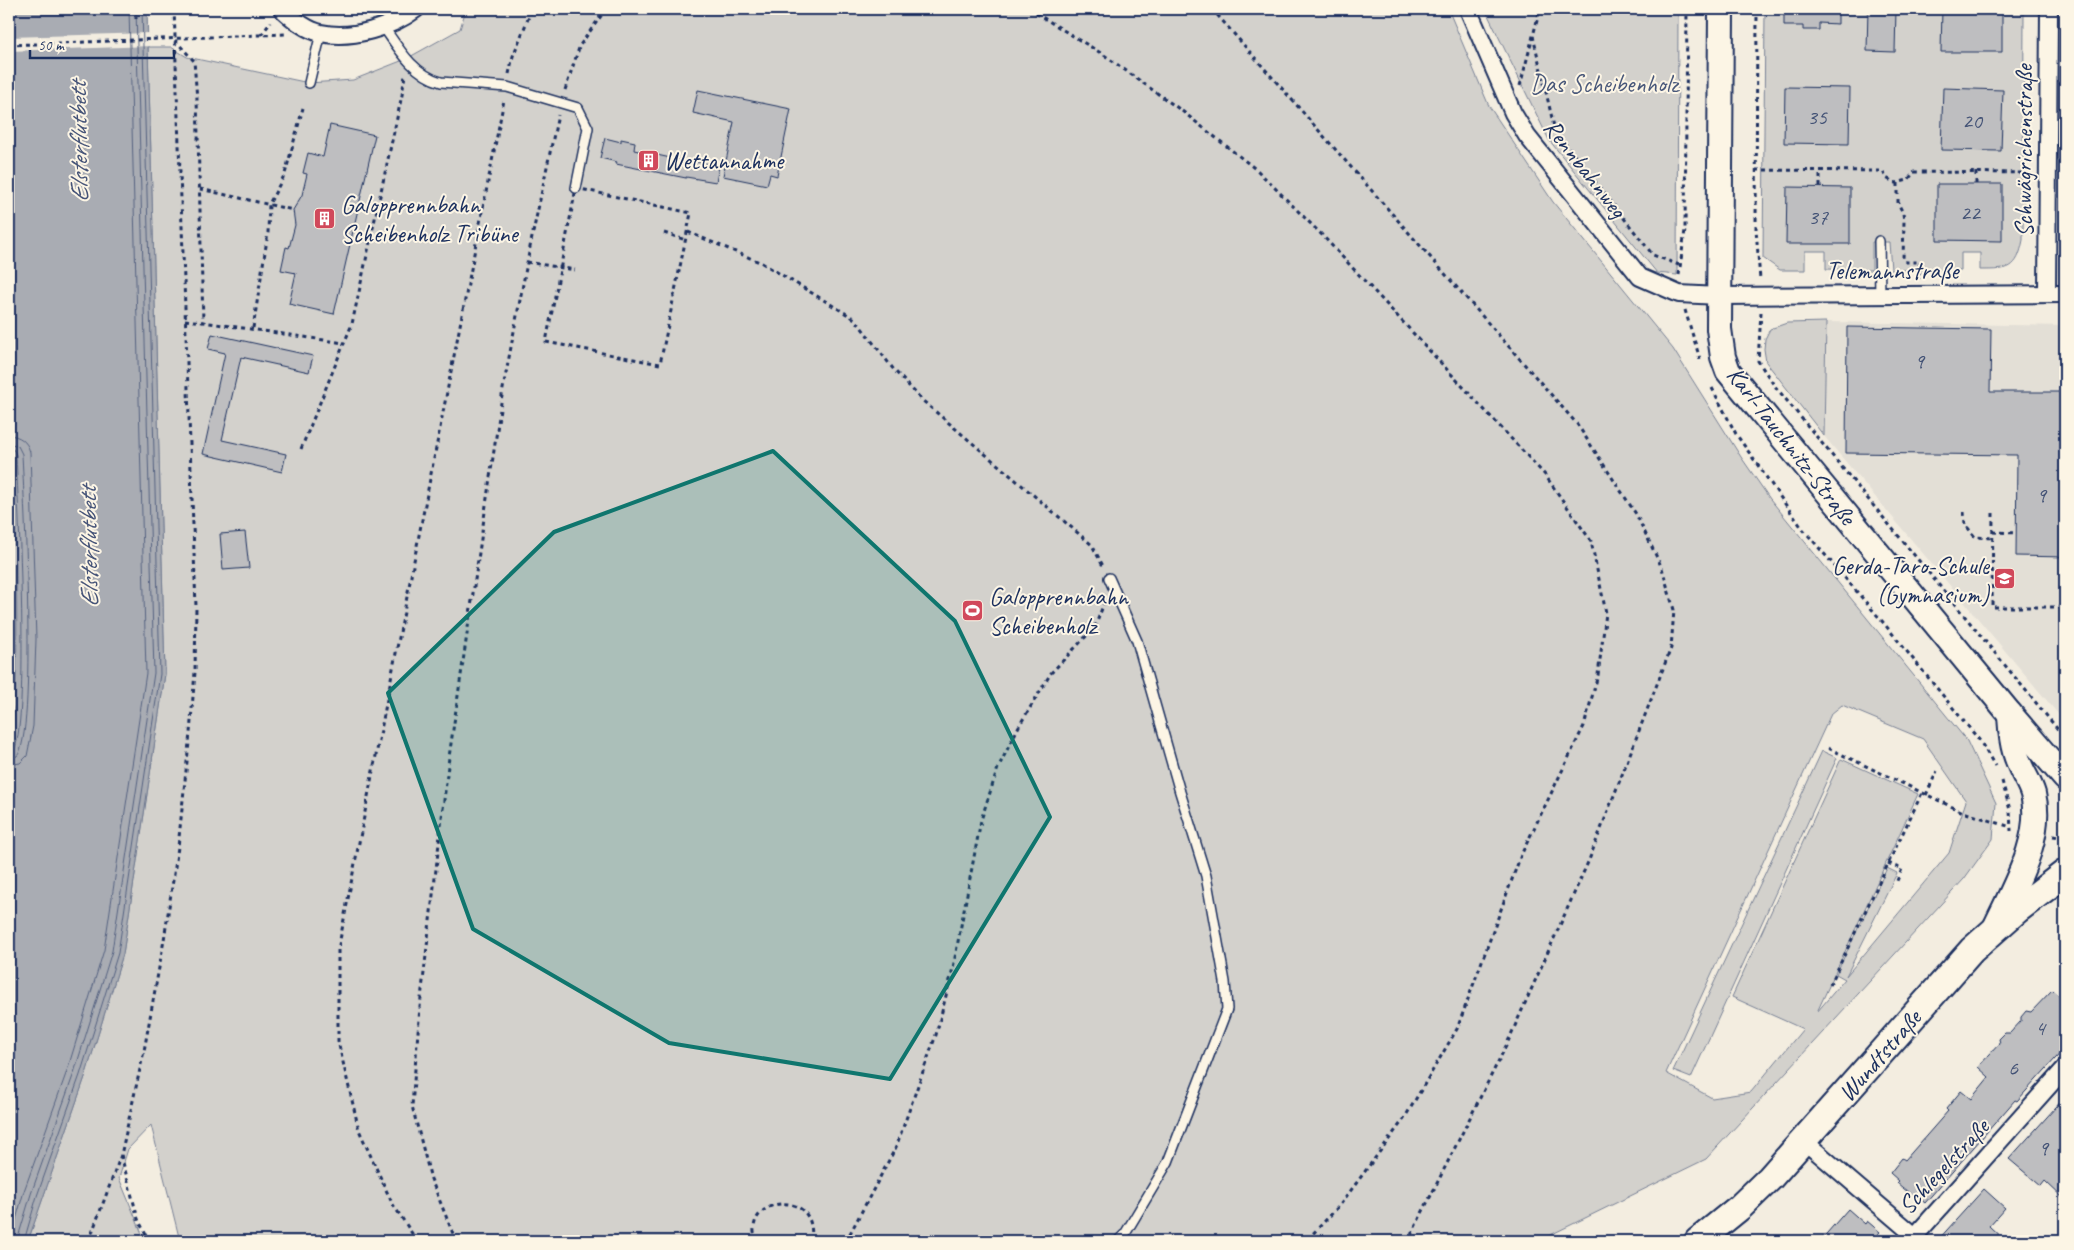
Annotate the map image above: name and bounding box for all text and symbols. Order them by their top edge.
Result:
scale bar [30,28,174,60]
text: 50 m [38,36,65,55]
street label: Schwägrichenstraße [2008,63,2040,237]
park label: Das Scheibenholz [1530,68,1680,100]
water label: Elsterflutbett [61,76,96,203]
house number: 35 [1807,103,1828,131]
house number: 20 [1962,107,1984,135]
street label: Rennbahnweg [1536,112,1635,226]
place label: Wettannahme [664,145,785,177]
building icon: Wettannahme [636,148,660,172]
place label: Galopprennbahn Scheibenholz Tribüne [341,189,520,250]
house number: 22 [1960,199,1982,227]
house number: 37 [1808,203,1829,231]
building icon: Galopprennbahn Scheibenholz Tribüne [313,206,337,230]
street label: Telemannstraße [1826,255,1960,287]
house number: 9 [1914,347,1926,375]
street label: Karl-Tauchnitz-Straße [1719,360,1864,533]
water label: Elsterflutbett [71,481,106,608]
house number: 9 [2036,481,2048,509]
place label: Gerda-Taro-Schule (Gymnasium) [1832,550,1991,611]
school or university icon: Gerda-Taro-Schule (Gymnasium) [1993,567,2017,591]
place label: Galopprennbahn Scheibenholz [989,581,1130,642]
sports icon: Galopprennbahn Scheibenholz [961,598,985,622]
street label: Wundtstraße [1831,1002,1930,1108]
house number: 4 [2035,1014,2047,1042]
house number: 6 [2008,1054,2019,1082]
street label: Schlegelstraße [1891,1111,1997,1221]
house number: 9 [2038,1134,2050,1162]

